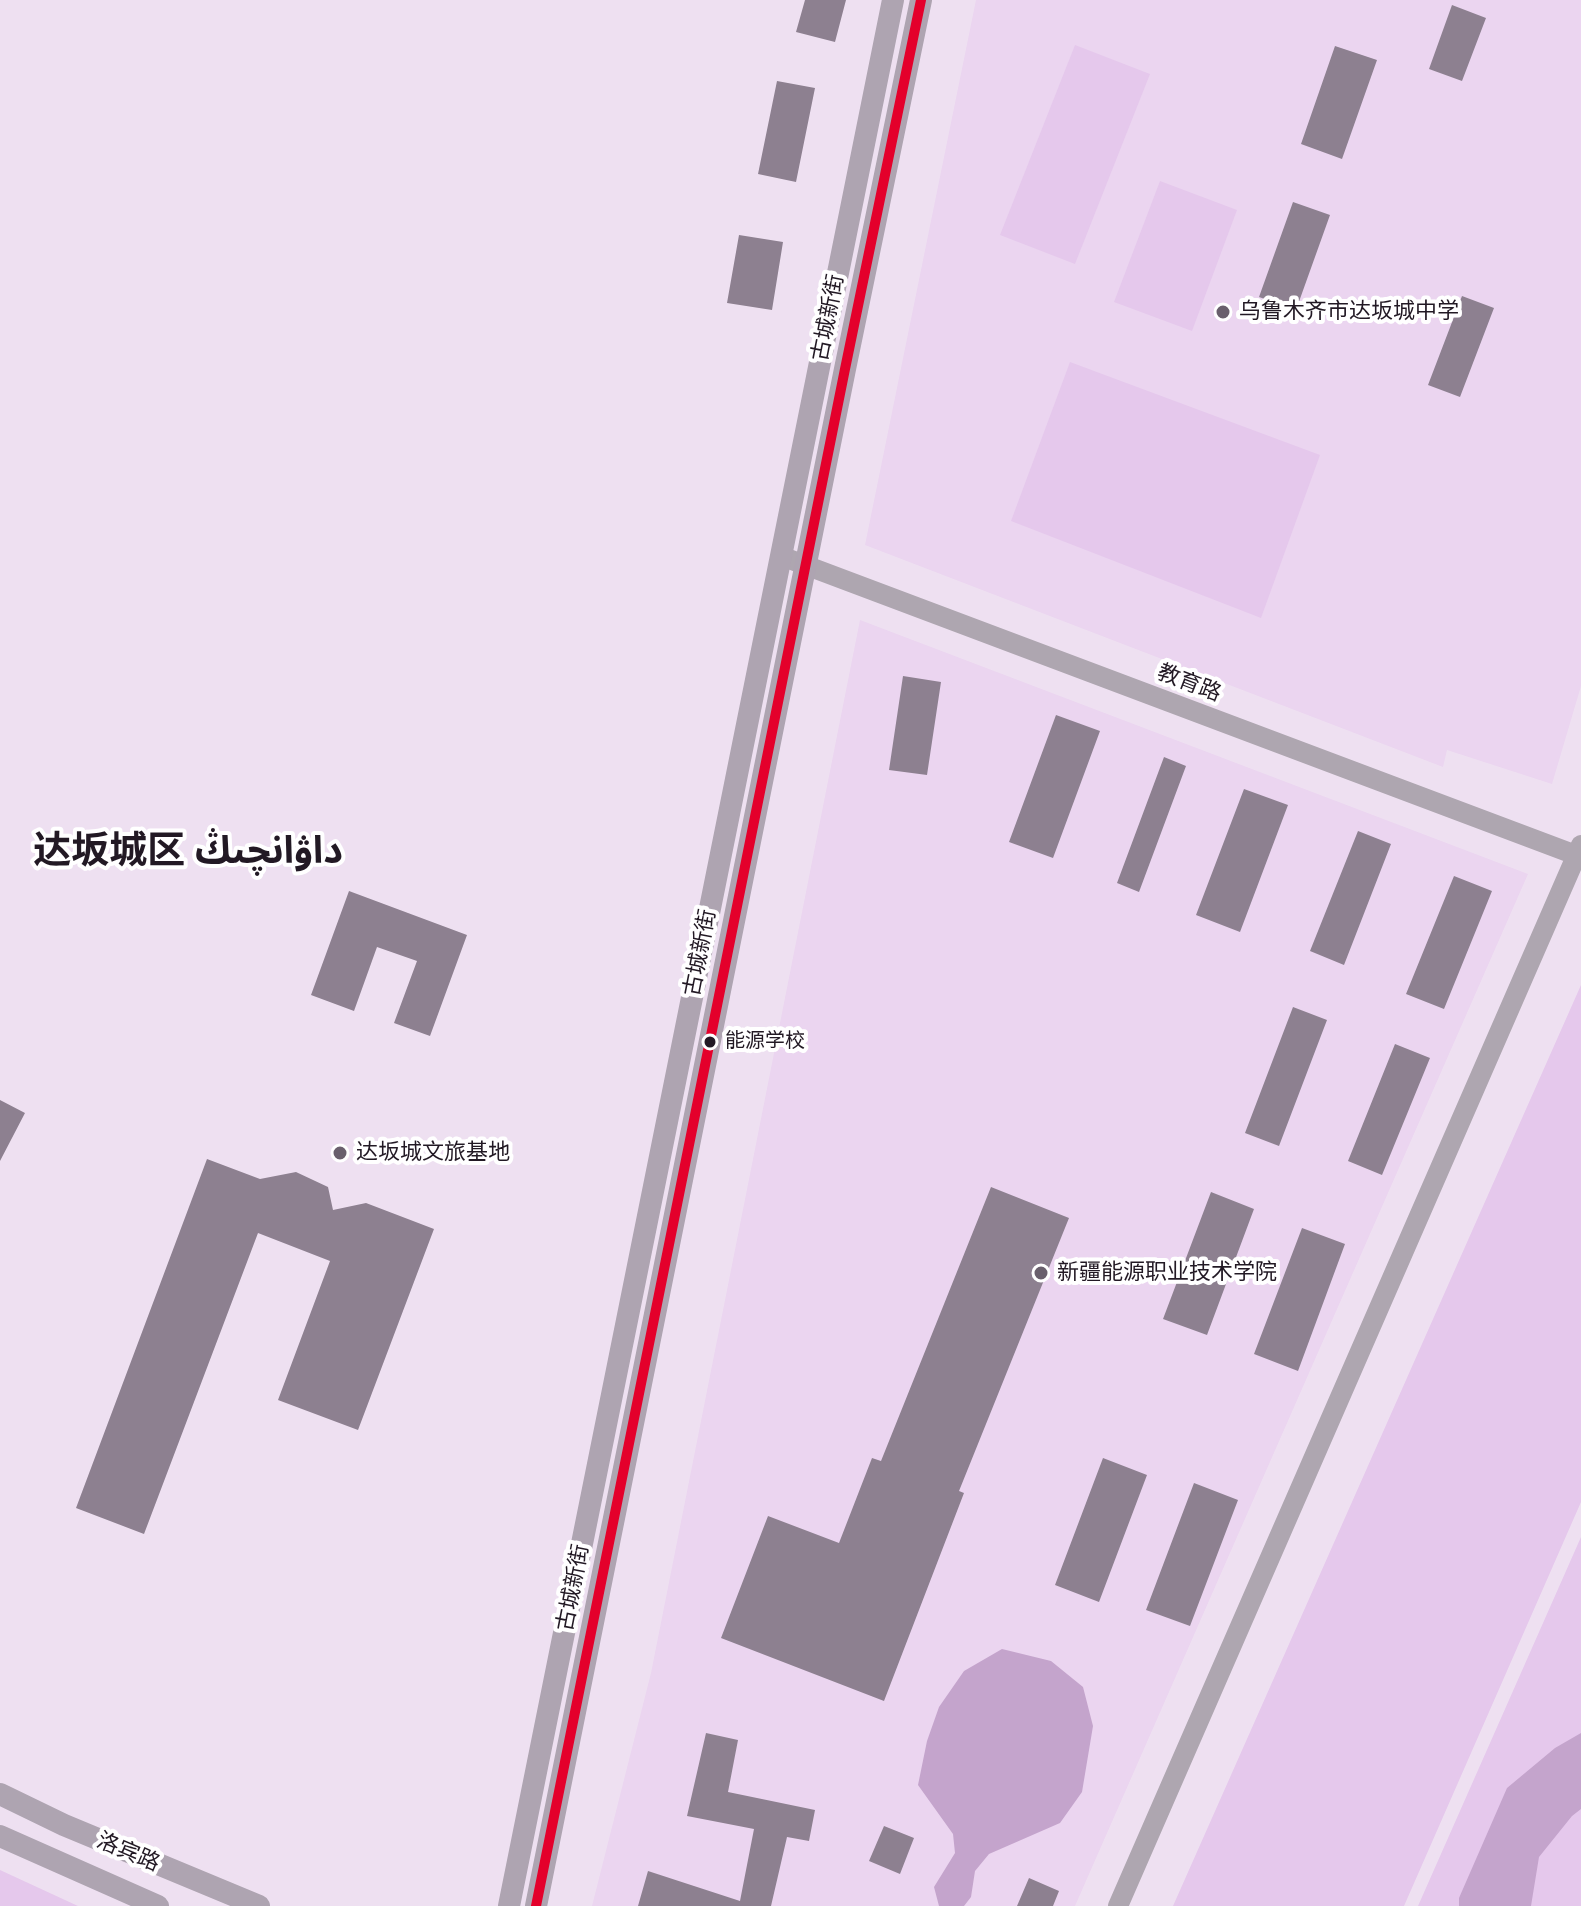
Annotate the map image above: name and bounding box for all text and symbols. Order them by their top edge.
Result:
street label: 古城新街 [808,272,850,364]
place label: 乌鲁木齐市达坂城中学 [1239,299,1459,325]
marker: 乌鲁木齐市达坂城中学 [1214,303,1232,321]
street label: 教育路 [1153,660,1225,708]
district label: 达坂城区 داۋانچىڭ [33,830,343,876]
street label: 古城新街 [680,907,722,999]
place label: 能源学校 [725,1030,805,1054]
marker: 能源学校 [702,1034,718,1050]
place label: 达坂城文旅基地 [356,1140,510,1166]
marker: 达坂城文旅基地 [331,1144,349,1162]
place label: 新疆能源职业技术学院 [1057,1260,1277,1286]
marker: 新疆能源职业技术学院 [1032,1264,1050,1282]
street label: 古城新街 [553,1542,595,1634]
street label: 洛宾路 [92,1828,164,1878]

